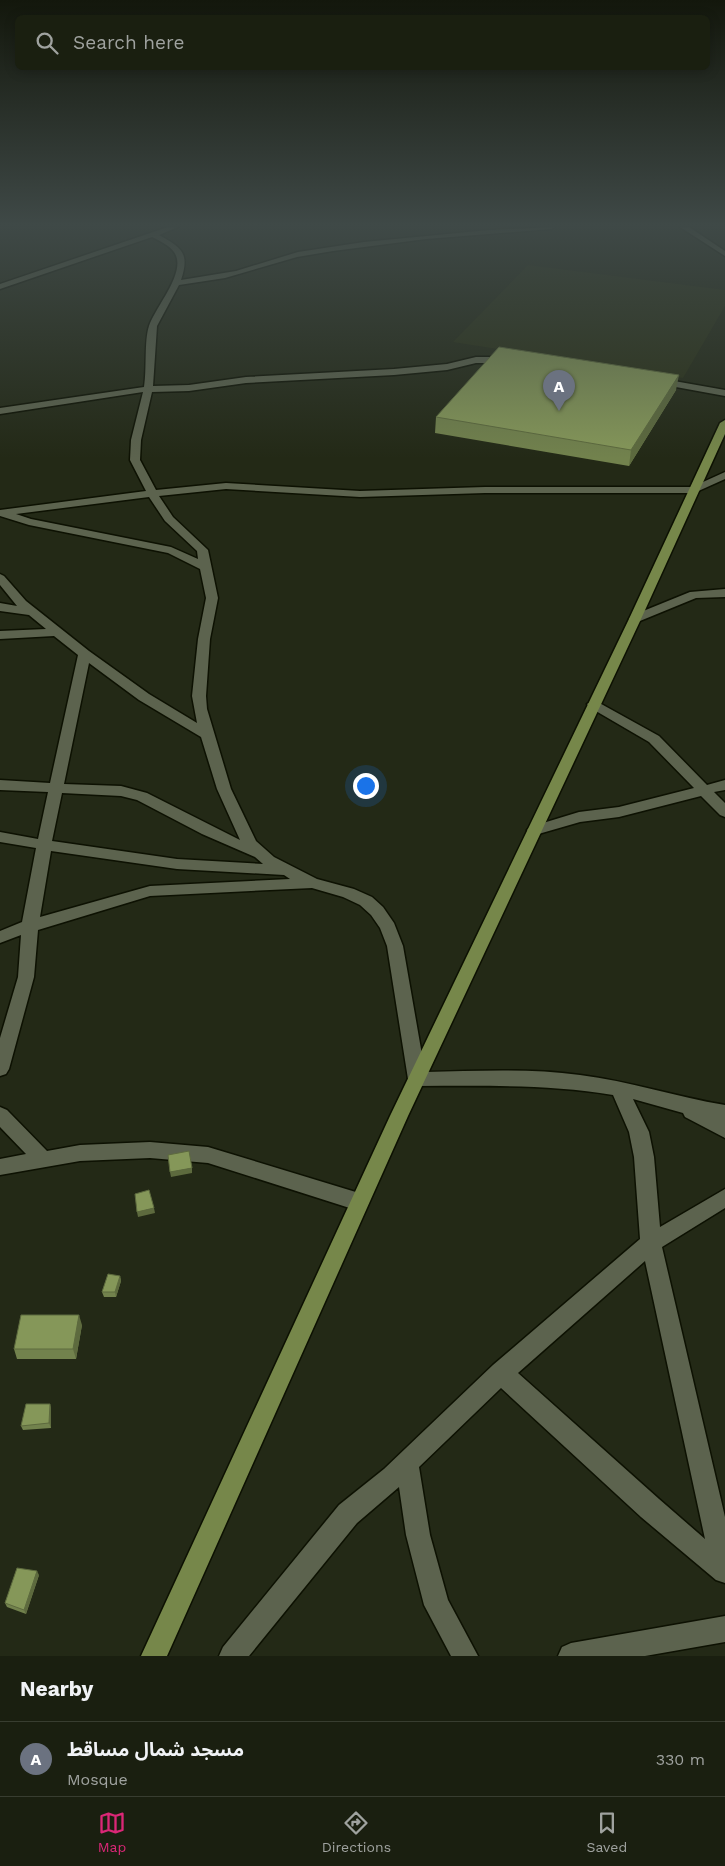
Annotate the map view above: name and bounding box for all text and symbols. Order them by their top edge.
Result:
search box [15,15,710,70]
icon: search [33,29,61,57]
text: Search here [73,31,184,54]
pin: A [543,370,575,411]
your location [353,773,379,799]
text: Nearby [20,1676,93,1701]
text: مسجد شمال مساقط [67,1738,244,1761]
text: A [31,1750,41,1769]
text: 330 m [656,1750,705,1769]
text: Mosque [67,1770,128,1789]
tab: Map [98,1809,126,1855]
tab: Directions [322,1809,391,1855]
tab: Saved [587,1809,627,1855]

